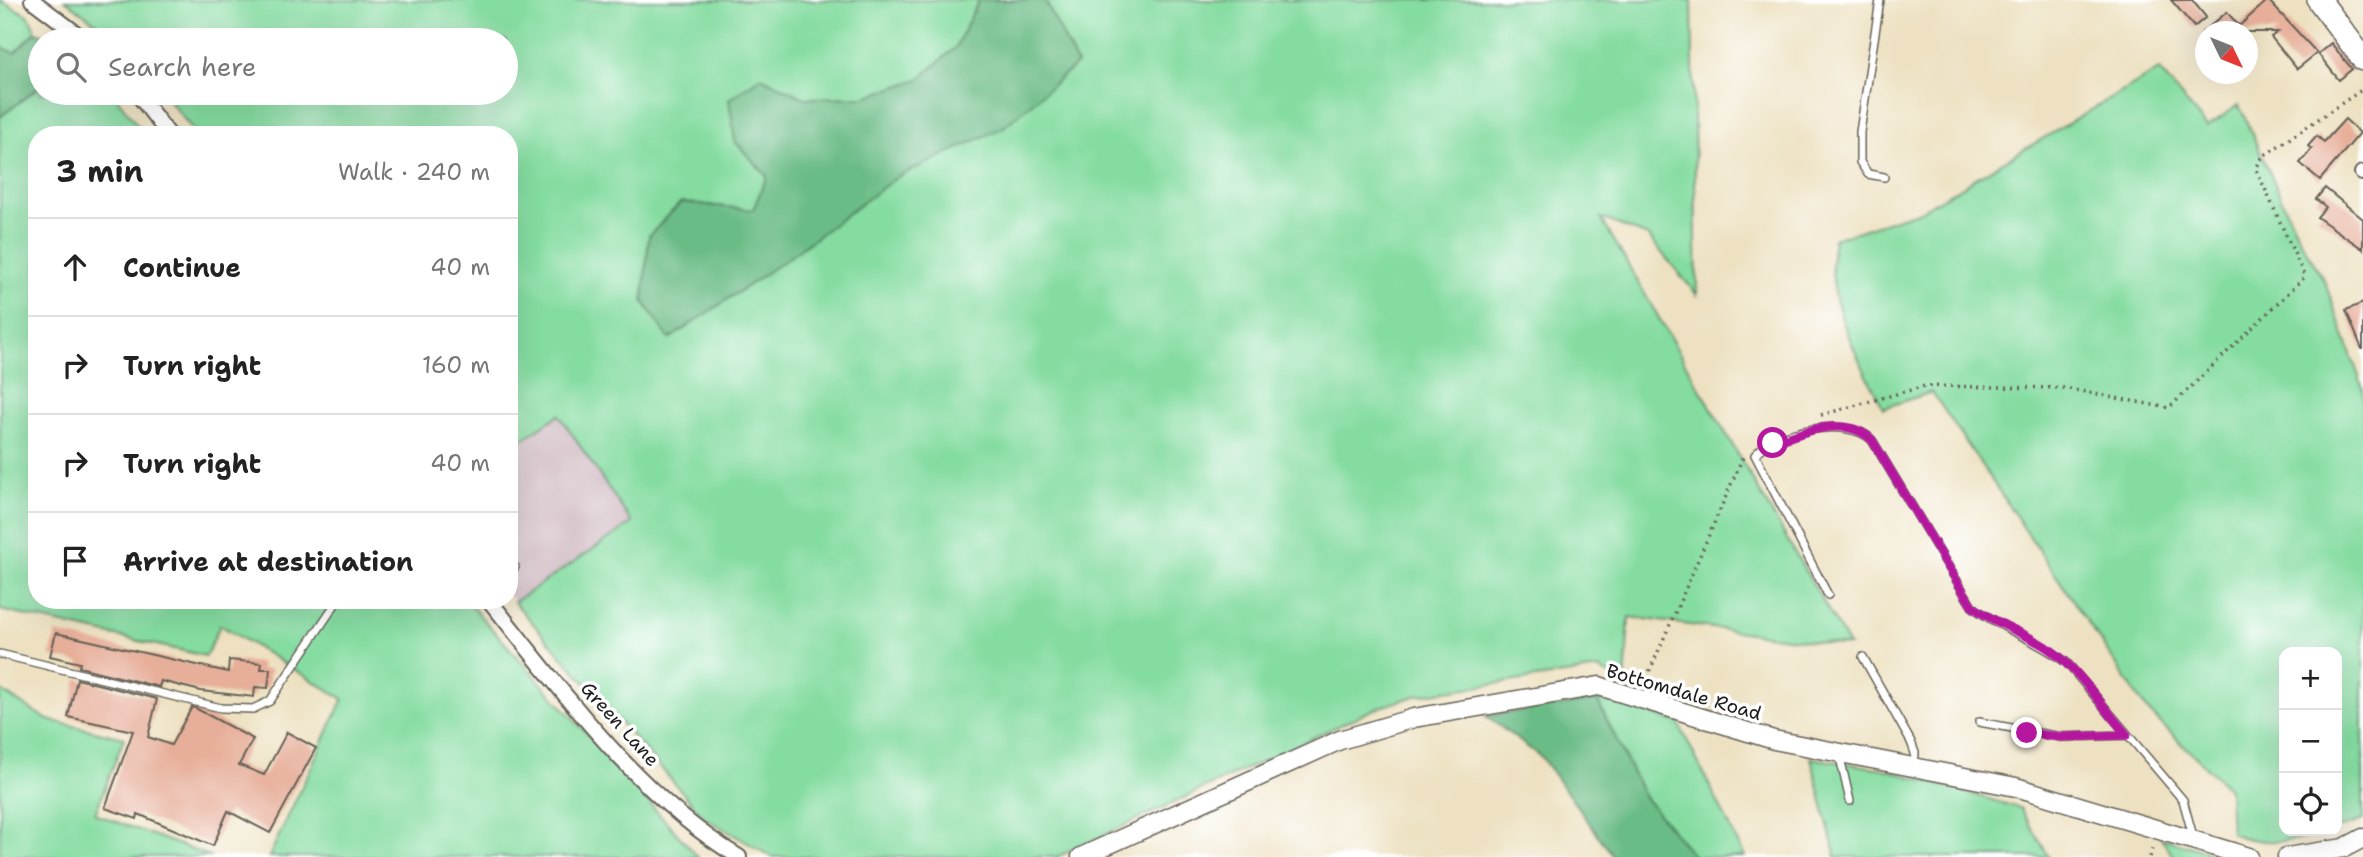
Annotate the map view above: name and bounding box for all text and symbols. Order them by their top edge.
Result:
north arrow [2195,21,2258,84]
search box [28,28,518,105]
icon: search [52,48,90,86]
text: Search here [108,49,257,84]
text: 3 min [56,151,143,192]
text: Walk · 240 m [338,157,490,187]
icon: ahead [56,248,94,286]
text: Continue [123,250,241,285]
text: 40 m [430,252,490,282]
icon: right [56,346,94,384]
text: Turn right [123,348,261,383]
text: 160 m [422,350,490,380]
route start [1757,427,1788,458]
icon: right [56,444,94,482]
text: Turn right [123,446,261,481]
text: 40 m [430,448,490,478]
icon: arrive [56,542,94,580]
text: Arrive at destination [123,544,413,579]
map controls [2279,647,2342,836]
button: + [2279,647,2342,710]
street label: Bottomdale Road [1604,658,1764,726]
street label: Green Lane [575,676,665,772]
button: − [2279,710,2342,773]
route end [2011,717,2042,748]
button: locate [2279,773,2342,836]

